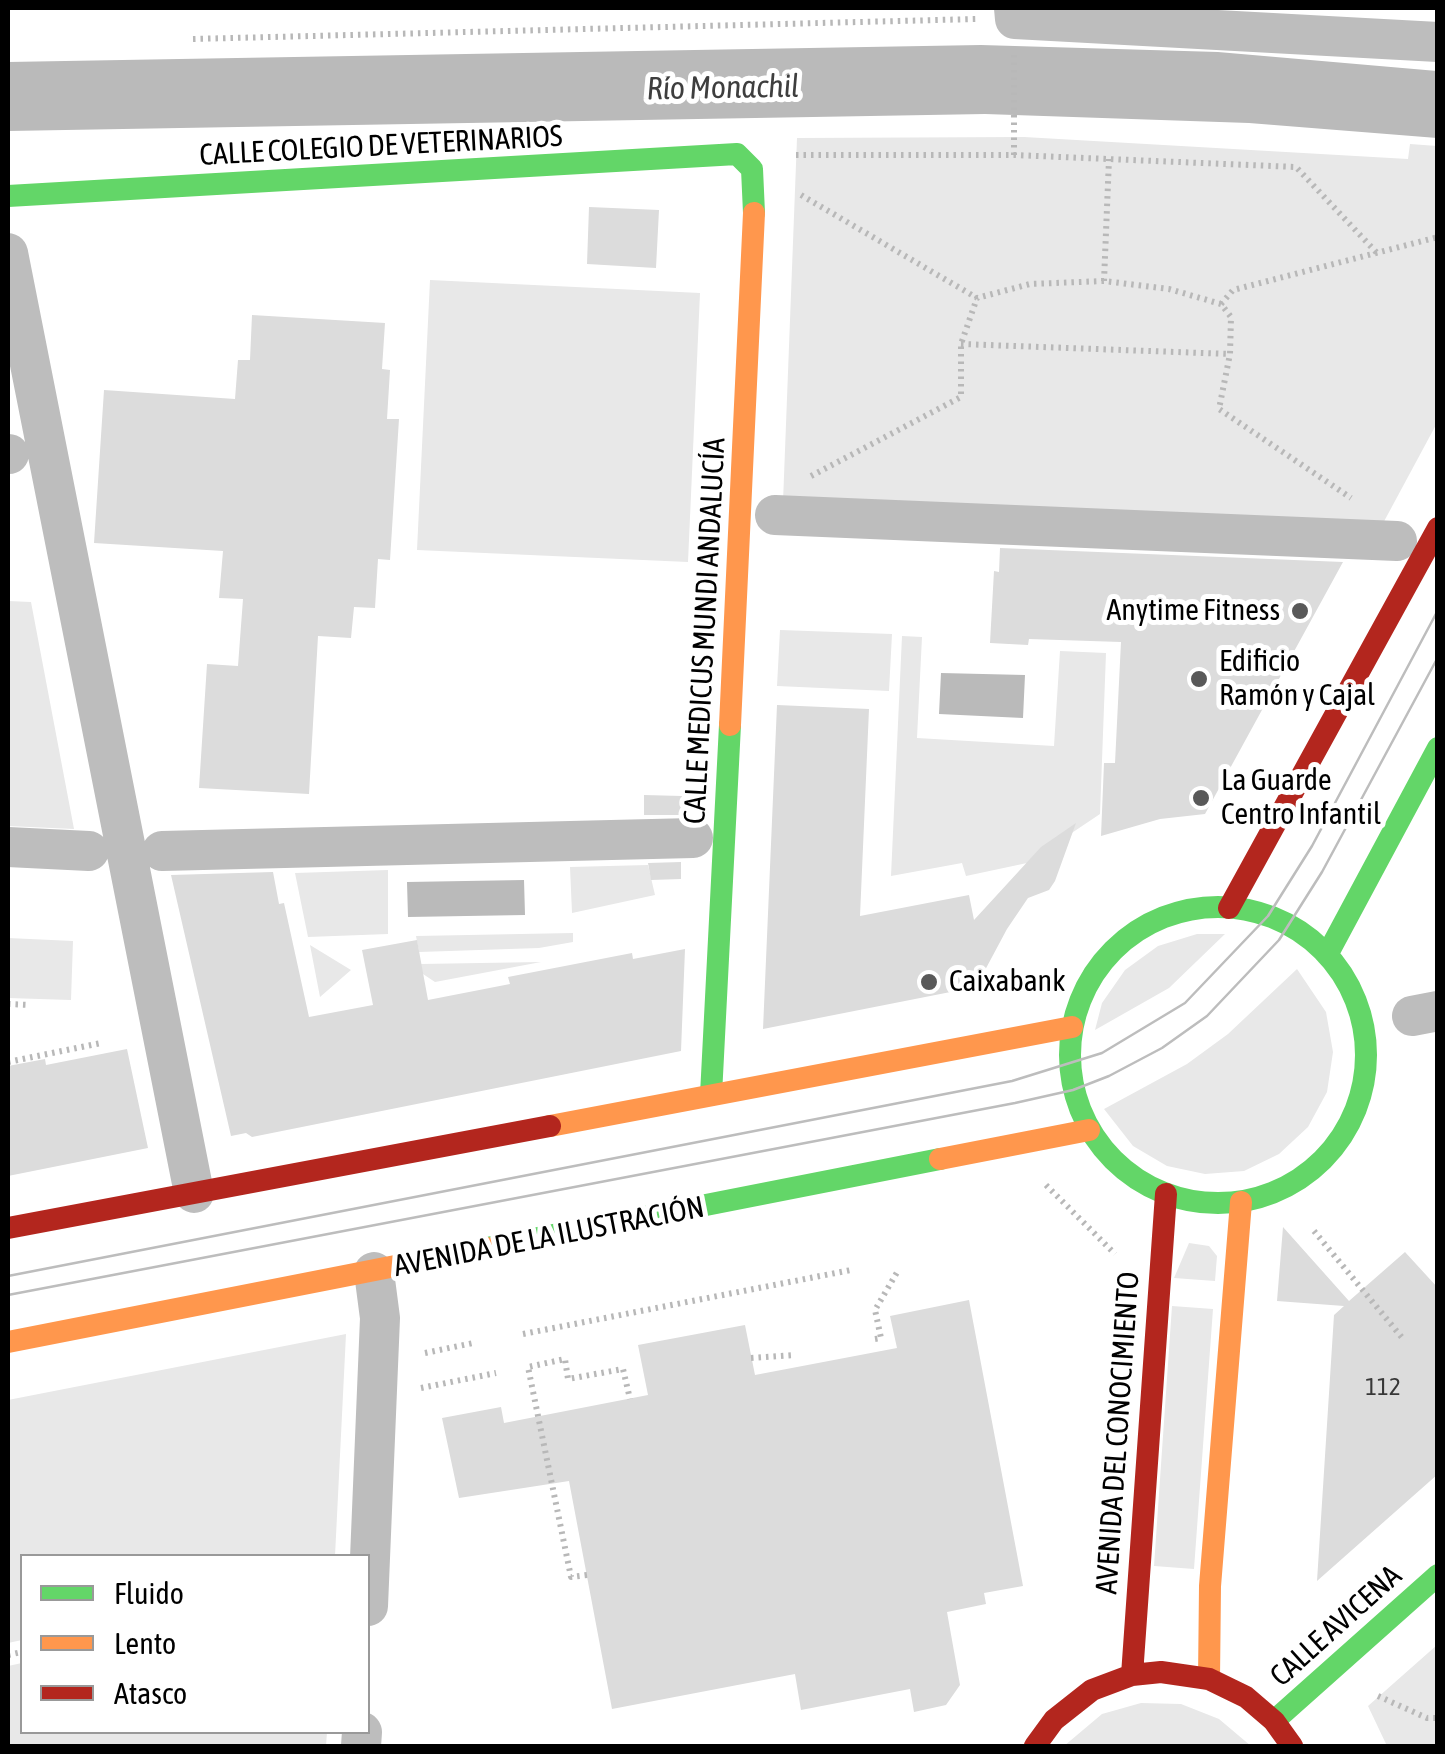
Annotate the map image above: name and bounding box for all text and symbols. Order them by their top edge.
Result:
water label: Río Monachil [646,67,800,109]
street label: CALLE COLEGIO DE VETERINARIOS [199,119,563,173]
street label: CALLE MEDICUS MUNDI ANDALUCÍA [677,437,733,825]
place label: Anytime Fitness [1107,593,1280,629]
marker: Anytime Fitness [1289,600,1311,622]
place label: Edificio Ramón y Cajal [1219,644,1375,714]
marker: Edificio Ramón y Cajal [1188,668,1210,690]
place label: La Guarde Centro Infantil [1221,763,1381,834]
marker: La Guarde Centro Infantil [1190,787,1212,809]
place label: Caixabank [949,964,1065,1000]
marker: Caixabank [918,971,940,993]
street label: AVENIDA DE LA ILUSTRACIÓN [391,1189,707,1285]
street label: AVENIDA DEL CONOCIMIENTO [1089,1271,1147,1595]
house number: 112 [1365,1372,1401,1402]
legend [20,1554,370,1734]
street label: CALLE AVICENA [1263,1558,1409,1694]
text: Fluido [114,1576,184,1610]
text: Lento [114,1626,176,1660]
text: Atasco [114,1676,187,1710]

